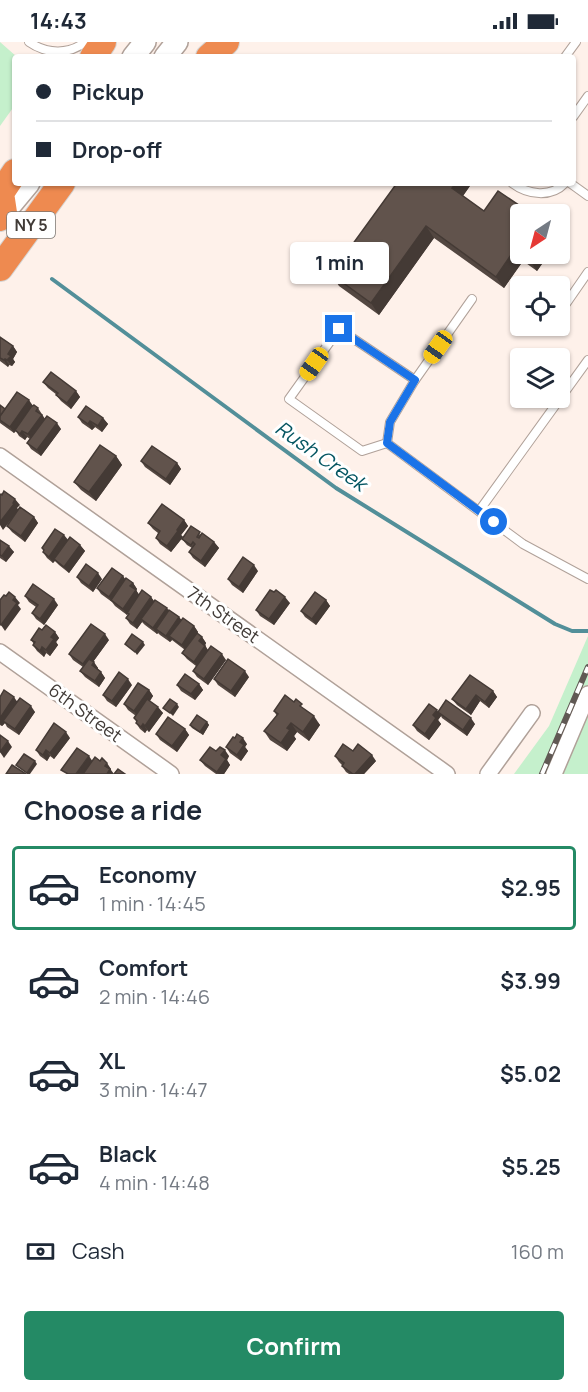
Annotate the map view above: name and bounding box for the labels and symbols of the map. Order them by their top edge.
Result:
north arrow [510,204,570,264]
road number: NY 5 [7,212,55,238]
callout: 1 min [290,242,388,284]
route end [325,315,352,342]
car [420,327,456,367]
car [296,344,332,384]
water label: Rush Creek [270,414,375,499]
route start [480,508,507,535]
street label: 7th Street [183,580,265,648]
street label: 6th Street [44,677,127,747]

